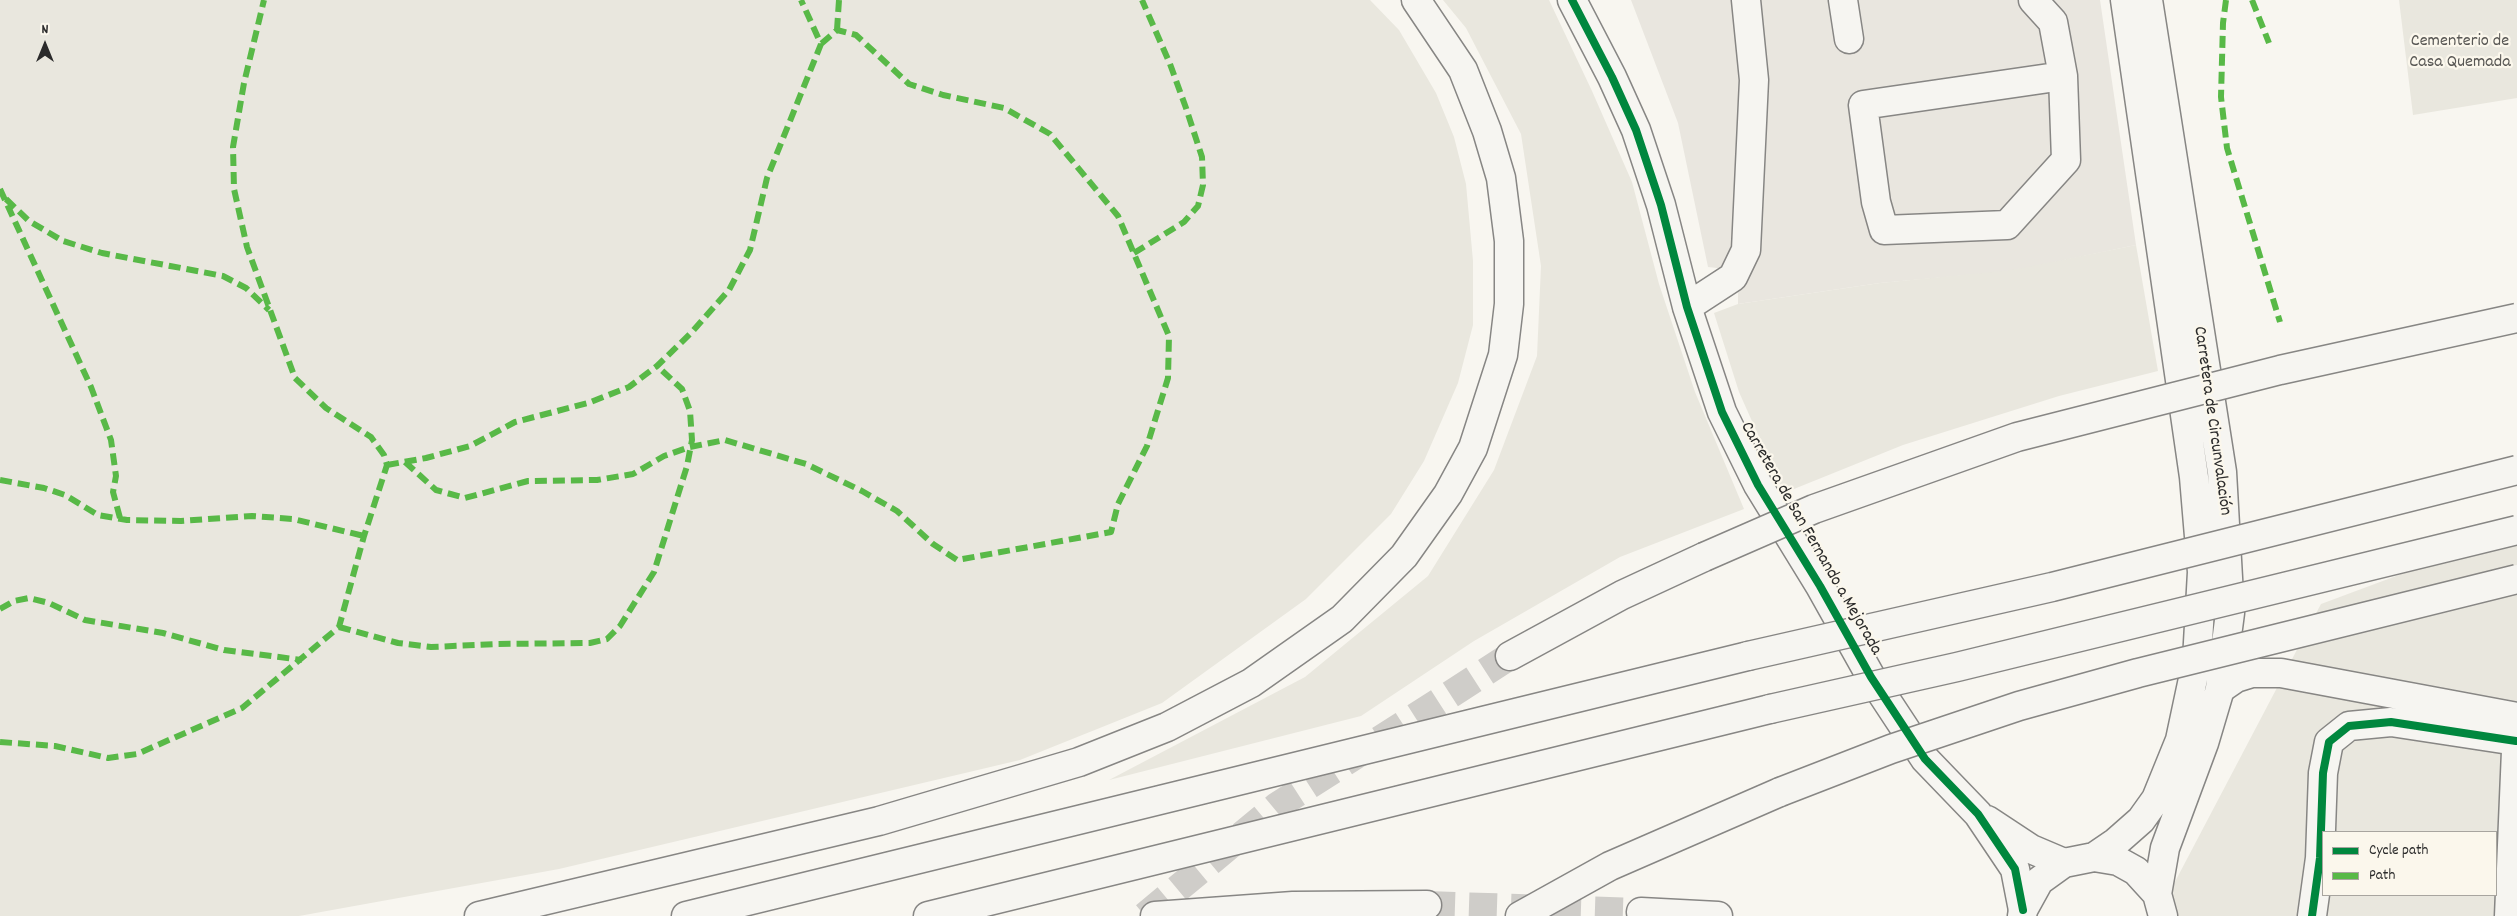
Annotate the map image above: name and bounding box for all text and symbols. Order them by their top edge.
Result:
north arrow [20,20,70,70]
text: N [42,20,48,40]
park label: Cementerio de Casa Quemada [2409,32,2511,74]
street label: Carretera de Circunvalación [2187,325,2235,517]
street label: Carretera de San Fernando a Mejorada [1734,419,1886,659]
legend [2322,831,2497,896]
text: Cycle path [2369,840,2428,862]
text: Path [2369,865,2395,887]

